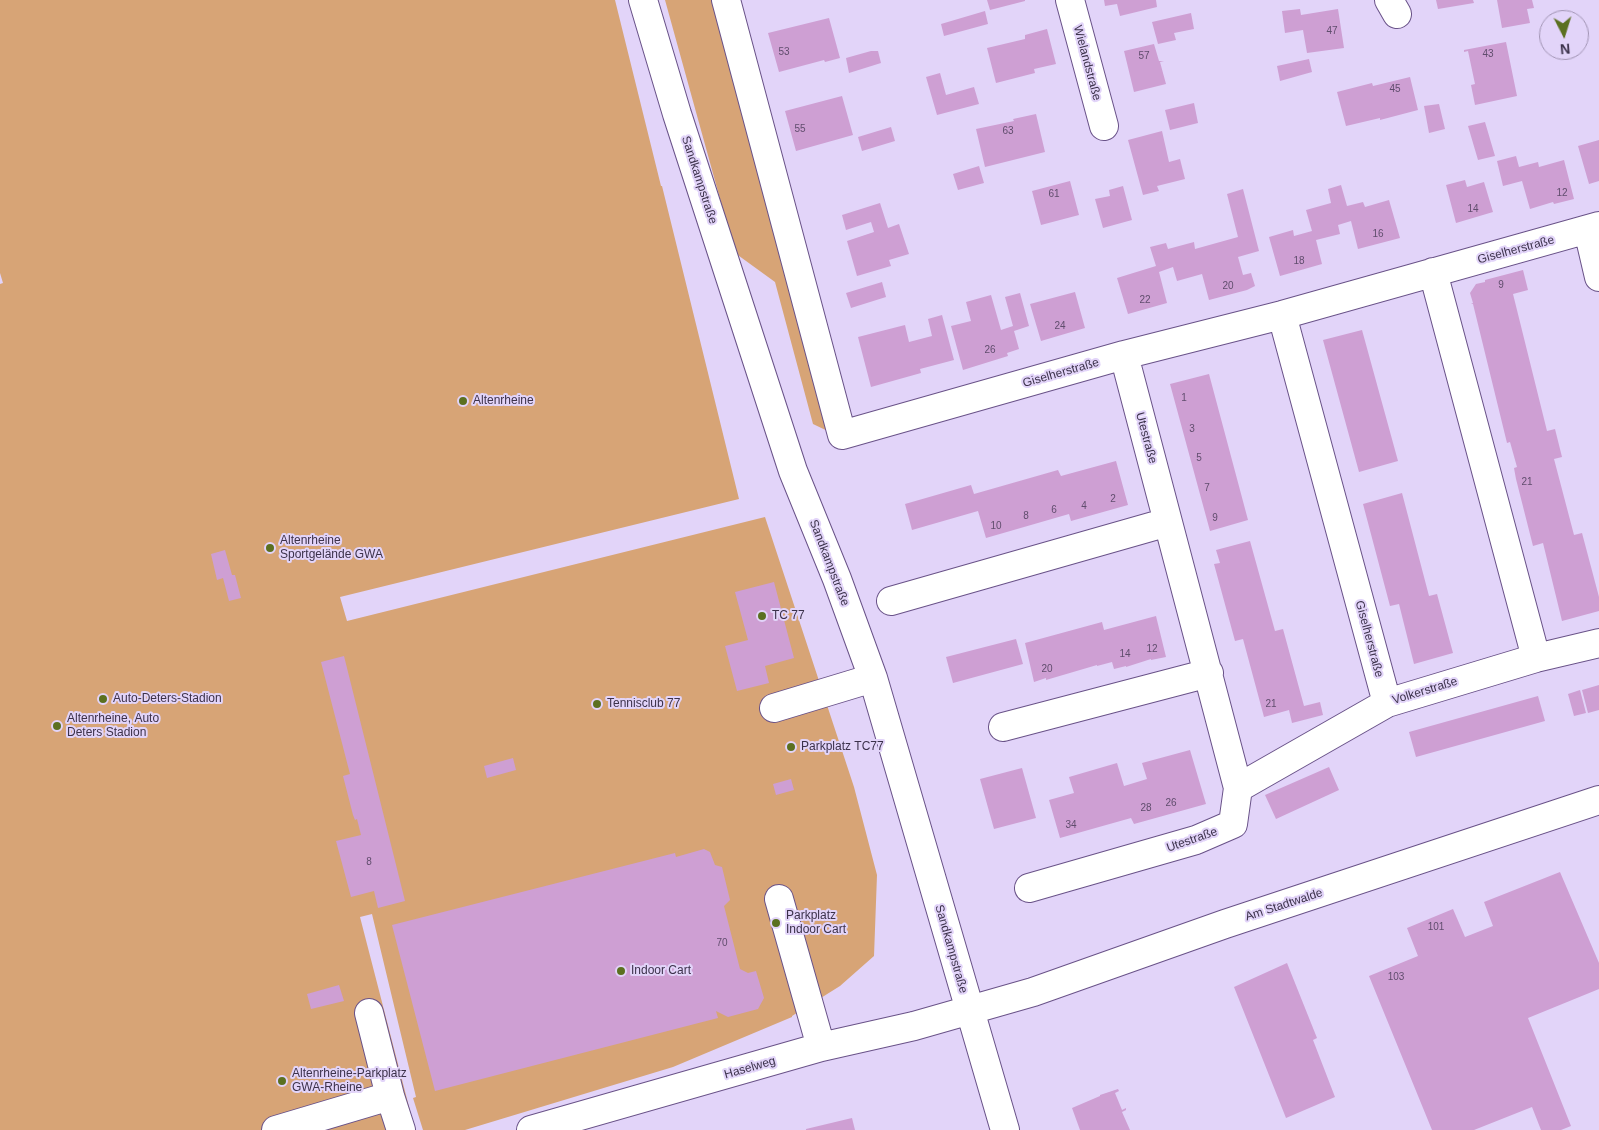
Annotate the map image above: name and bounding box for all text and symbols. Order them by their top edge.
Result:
north arrow [1539,10,1589,60]
street label: Wielandstraße [1070,24,1104,102]
house number: 47 [1326,25,1338,37]
text: N [1559,41,1571,57]
house number: 53 [778,46,790,58]
house number: 43 [1482,48,1494,60]
house number: 57 [1138,50,1150,62]
house number: 45 [1389,83,1401,95]
house number: 55 [794,123,806,135]
house number: 63 [1002,125,1014,137]
street label: Sandkampstraße [678,134,720,226]
house number: 12 [1556,187,1568,199]
house number: 61 [1048,188,1060,200]
house number: 14 [1467,203,1479,215]
house number: 16 [1372,228,1384,240]
street label: Giselherstraße [1476,233,1556,267]
house number: 18 [1293,255,1305,267]
house number: 9 [1498,279,1504,291]
house number: 20 [1222,280,1234,292]
house number: 22 [1139,294,1151,306]
house number: 24 [1054,320,1066,332]
house number: 26 [984,344,996,356]
street label: Giselherstraße [1021,355,1101,391]
house number: 1 [1181,392,1187,404]
place label: Altenrheine [473,394,534,408]
marker: Altenrheine [457,395,469,407]
street label: Utestraße [1132,411,1160,465]
house number: 3 [1189,423,1195,435]
house number: 5 [1196,452,1202,464]
house number: 21 [1521,476,1533,488]
house number: 7 [1204,482,1210,494]
house number: 2 [1110,493,1116,505]
house number: 4 [1081,500,1087,512]
house number: 6 [1051,504,1057,516]
house number: 8 [1023,510,1029,522]
house number: 9 [1212,512,1218,524]
street label: Sandkampstraße [806,518,852,608]
house number: 10 [990,520,1002,532]
place label: Altenrheine Sportgelände GWA [280,534,383,562]
marker: Altenrheine Sportgelände GWA [264,542,276,554]
street label: Giselherstraße [1352,599,1386,679]
place label: TC 77 [772,609,805,623]
marker: TC 77 [756,610,768,622]
house number: 12 [1146,643,1158,655]
house number: 14 [1119,648,1131,660]
house number: 20 [1041,663,1053,675]
street label: Volkerstraße [1391,674,1459,708]
place label: Auto-Deters-Stadion [113,692,222,706]
marker: Auto-Deters-Stadion [97,693,109,705]
place label: Tennisclub 77 [607,697,680,711]
marker: Tennisclub 77 [591,698,603,710]
house number: 21 [1265,698,1277,710]
place label: Altenrheine, Auto Deters Stadion [67,712,159,740]
marker: Altenrheine, Auto Deters Stadion [51,720,63,732]
place label: Parkplatz TC77 [801,740,884,754]
marker: Parkplatz TC77 [785,741,797,753]
house number: 26 [1165,797,1177,809]
house number: 28 [1140,802,1152,814]
house number: 34 [1065,819,1077,831]
street label: Utestraße [1165,825,1219,855]
house number: 8 [366,856,372,868]
street label: Am Stadtwalde [1243,886,1325,924]
street label: Sandkampstraße [931,903,971,995]
place label: Parkplatz Indoor Cart [786,909,846,937]
marker: Parkplatz Indoor Cart [770,917,782,929]
house number: 101 [1428,921,1444,933]
house number: 70 [716,937,728,949]
place label: Indoor Cart [631,964,691,978]
marker: Indoor Cart [615,965,627,977]
house number: 103 [1388,971,1404,983]
street label: Haselweg [723,1054,777,1082]
place label: Altenrheine-Parkplatz GWA-Rheine [292,1067,407,1095]
marker: Altenrheine-Parkplatz GWA-Rheine [276,1075,288,1087]

